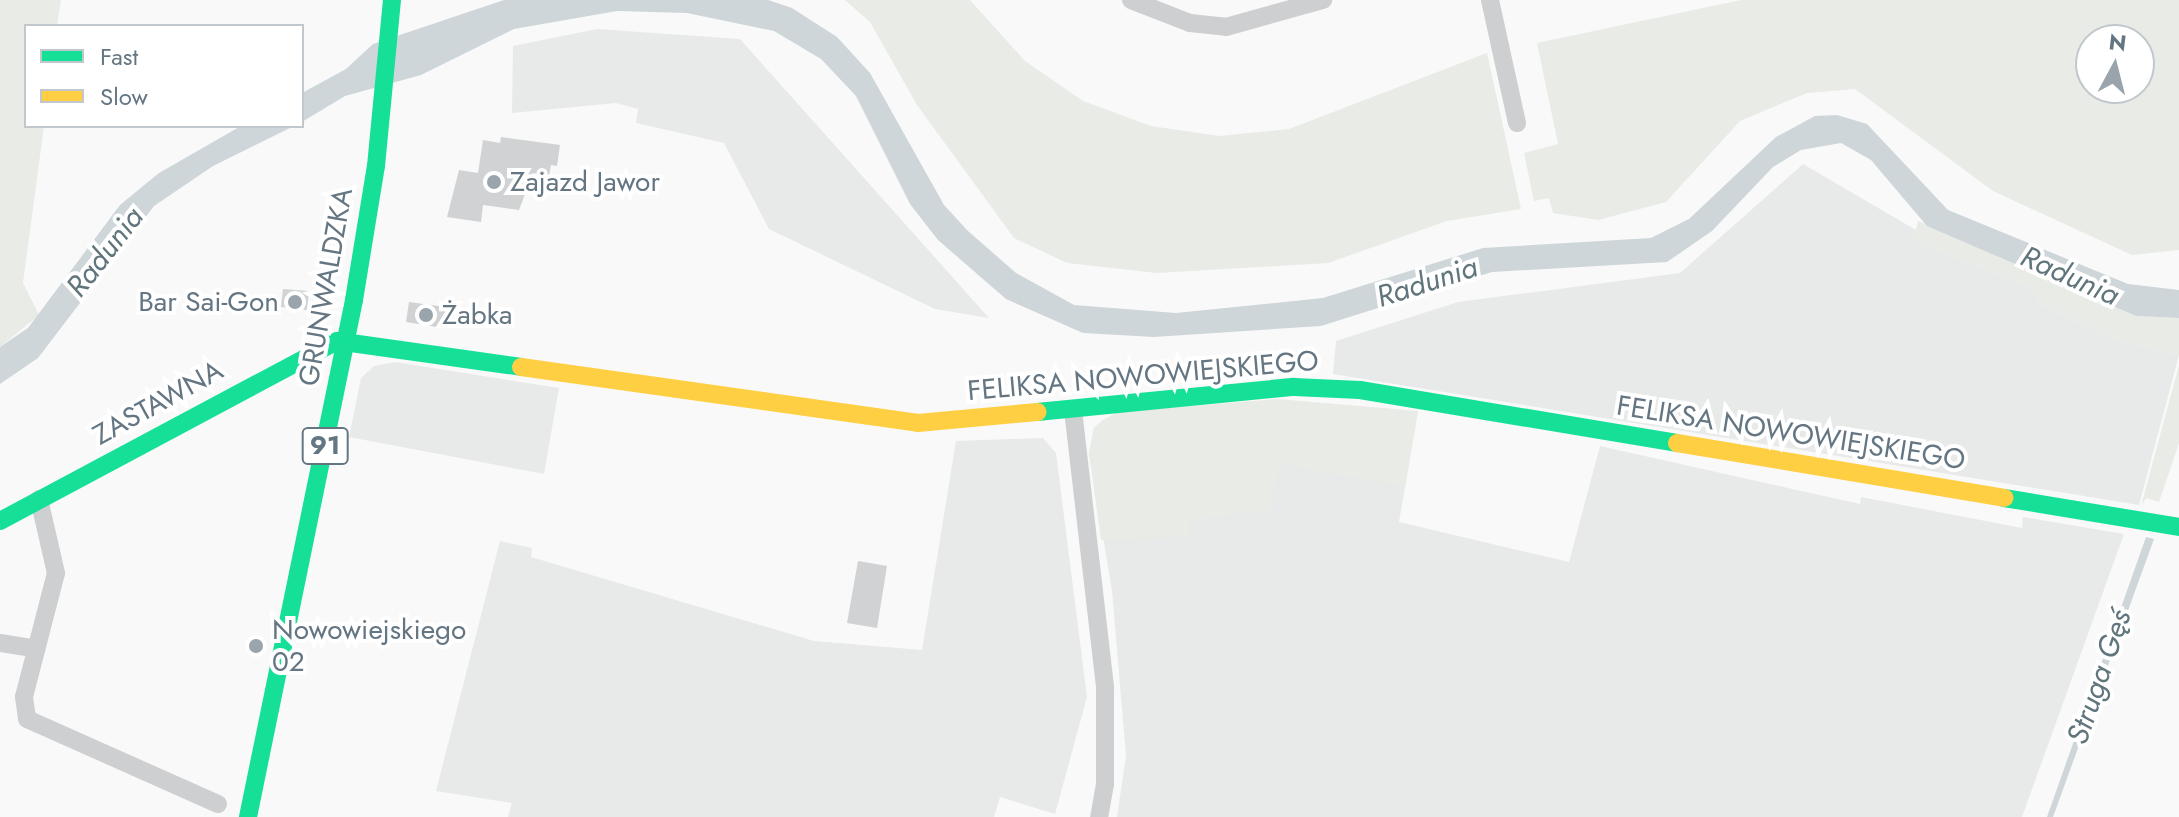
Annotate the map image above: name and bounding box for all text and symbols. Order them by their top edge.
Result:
legend [24,24,304,128]
north arrow [2075,24,2155,104]
text: N [2107,25,2128,59]
text: Fast [100,39,138,74]
text: Slow [100,79,148,114]
place label: Zajazd Jawor [510,165,660,199]
marker: Zajazd Jawor [485,173,503,191]
street label: GRUNWALDZKA [292,185,360,389]
water label: Radunia [59,200,151,304]
water label: Radunia [2015,238,2125,314]
water label: Radunia [1372,249,1482,315]
place label: Bar Sai-Gon [138,285,279,319]
marker: Bar Sai-Gon [286,293,304,311]
place label: Żabka [442,298,512,332]
marker: Żabka [417,306,435,324]
street label: FELIKSA NOWOWIEJSKIEGO [966,344,1320,408]
street label: ZASTAWNA [87,354,229,452]
street label: FELIKSA NOWOWIEJSKIEGO [1614,389,1968,477]
road number: 91 [301,424,349,468]
water label: Struga Gęś [2059,605,2139,749]
place label: Nowowiejskiego 02 [272,613,466,679]
marker: Nowowiejskiego 02 [247,637,265,655]

